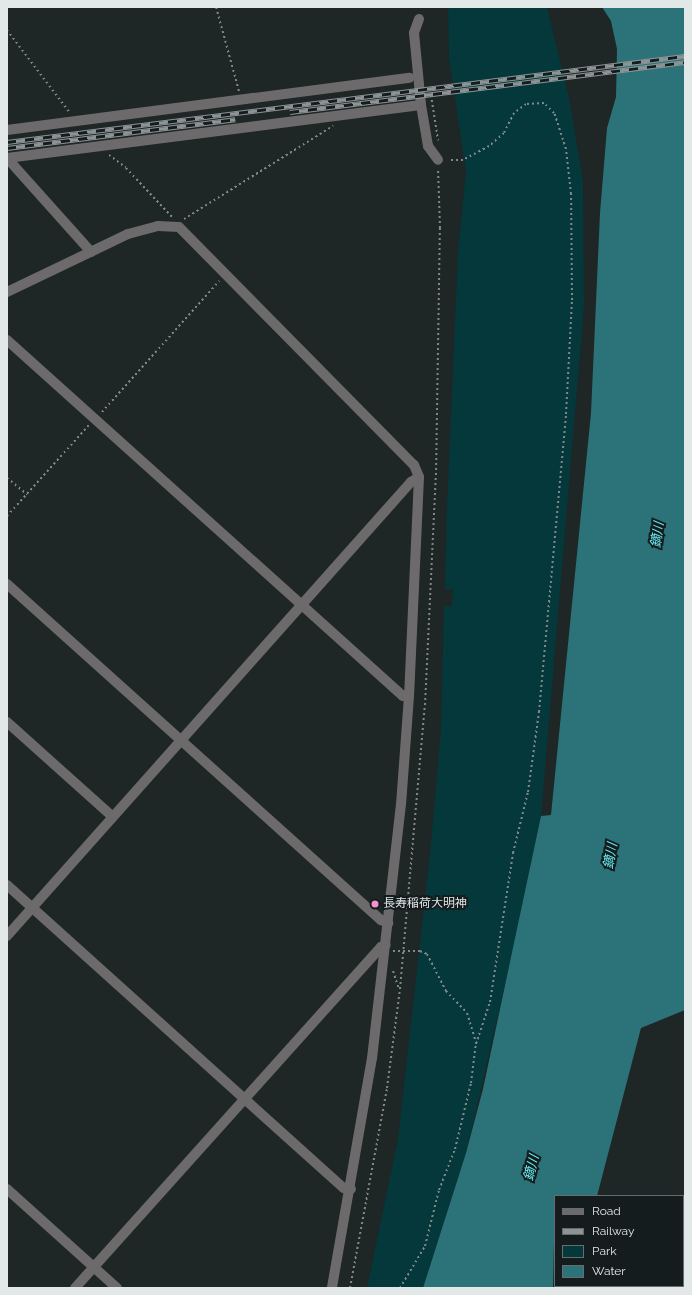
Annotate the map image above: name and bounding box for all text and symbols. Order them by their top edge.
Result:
water label: 鏑川 [648,521,668,549]
water label: 鏑川 [601,842,621,870]
place label: 長寿稲荷大明神 [383,897,467,911]
marker: 長寿稲荷大明神 [370,899,380,909]
water label: 鏑川 [521,1153,543,1183]
legend [554,1195,684,1287]
text: Road [592,1204,621,1218]
text: Railway [592,1224,634,1238]
text: Park [592,1244,617,1258]
text: Water [592,1264,626,1278]

